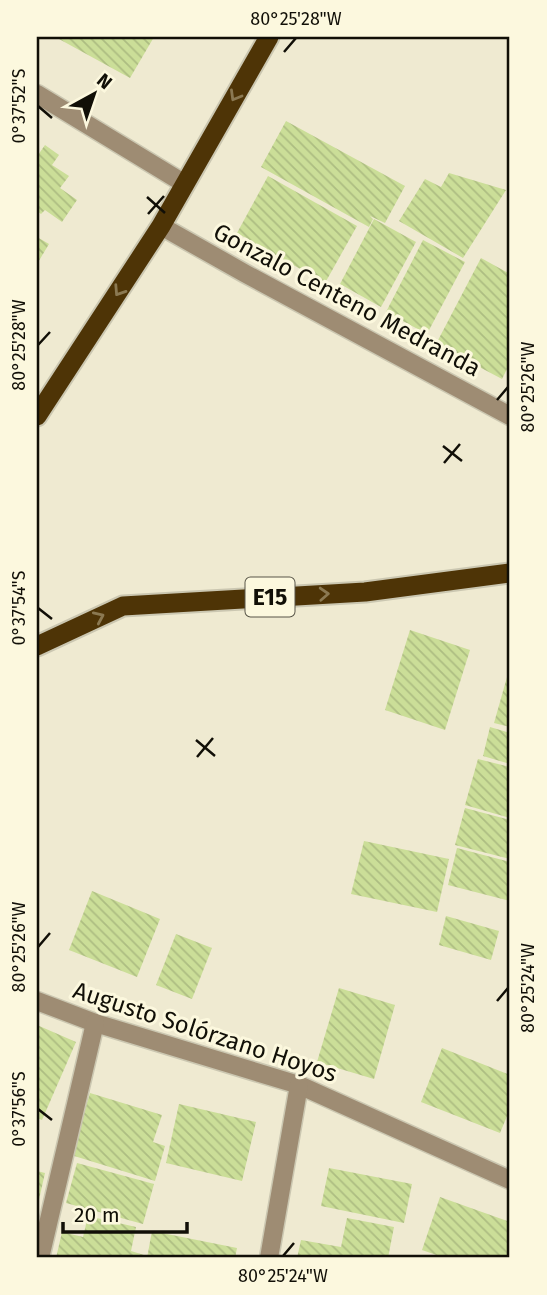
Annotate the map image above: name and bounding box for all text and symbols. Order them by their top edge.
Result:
text: 80°25'28"W [250,8,342,30]
north arrow [60,60,130,130]
text: 0°37'52"S [8,68,30,144]
text: N [92,68,117,94]
one-way arrow [230,89,243,101]
street label: Gonzalo Centeno Medranda [209,218,485,382]
one-way arrow [114,284,127,297]
text: 80°25'28"W [8,299,30,391]
text: 80°25'26"W [517,341,539,432]
text: 0°37'54"S [8,570,30,646]
road number: E15 [246,578,294,617]
one-way arrow [318,587,329,602]
one-way arrow [92,611,104,625]
text: 80°25'26"W [8,901,30,992]
text: 80°25'24"W [517,943,539,1033]
street label: Augusto Solórzano Hoyos [70,976,340,1088]
text: 0°37'56"S [8,1071,30,1147]
scale bar [63,1190,187,1234]
text: 20 m [74,1202,120,1228]
text: 80°25'24"W [238,1265,328,1287]

